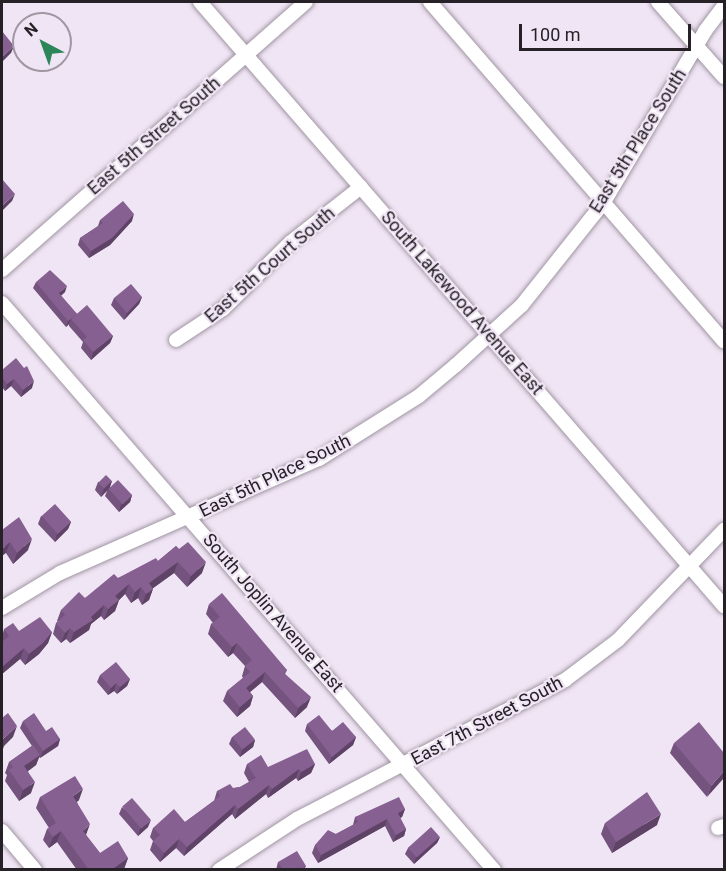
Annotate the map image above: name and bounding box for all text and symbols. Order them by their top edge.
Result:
north arrow [12,12,72,72]
scale bar [522,12,694,50]
text: N [21,19,42,40]
text: 100 m [530,24,581,45]
street label: East 5th Place South [585,65,691,217]
street label: East 5th Street South [83,73,225,199]
street label: East 5th Court South [200,203,340,327]
street label: South Lakewood Avenue East [376,207,548,399]
street label: East 5th Place South [196,430,354,522]
street label: South Joplin Avenue East [198,529,348,697]
street label: East 7th Street South [407,672,567,770]

